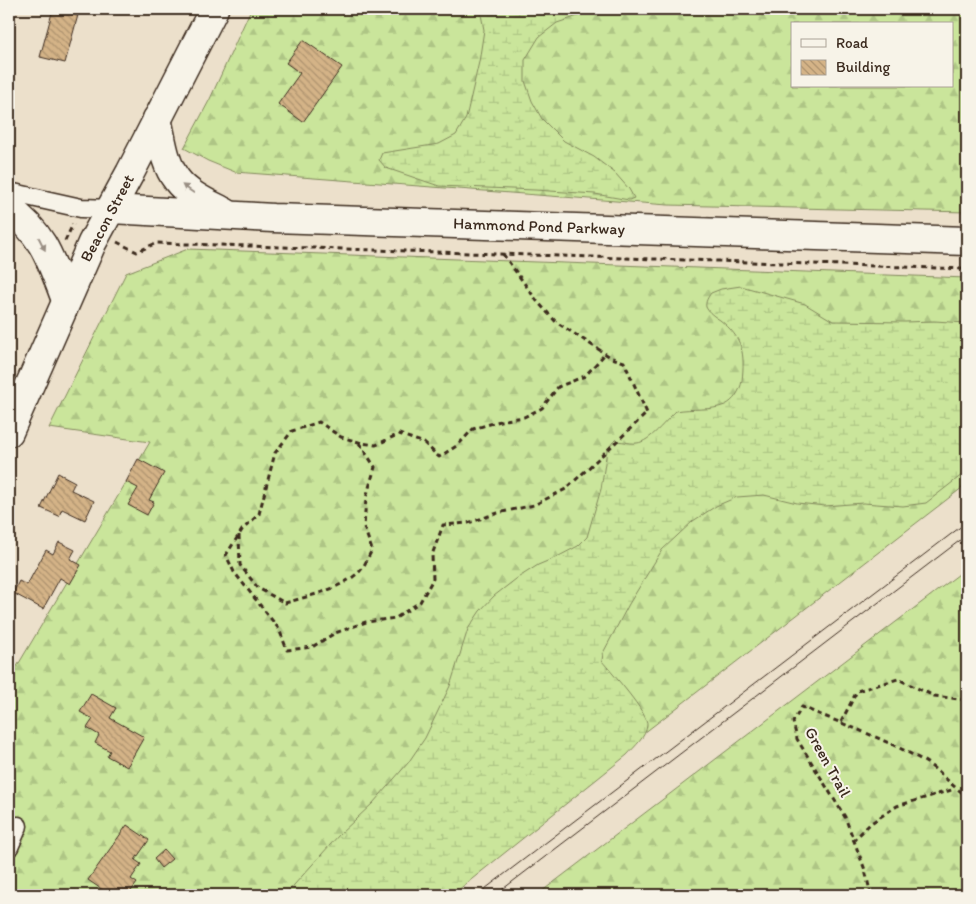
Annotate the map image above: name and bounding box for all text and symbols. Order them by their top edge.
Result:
legend [791,22,954,88]
text: Road [836,34,869,52]
text: Building [836,58,890,76]
street label: Beacon Street [76,171,138,265]
one-way arrow [181,184,195,194]
street label: Hammond Pond Parkway [453,214,626,239]
one-way arrow [38,237,46,251]
street label: Green Trail [801,724,855,801]

